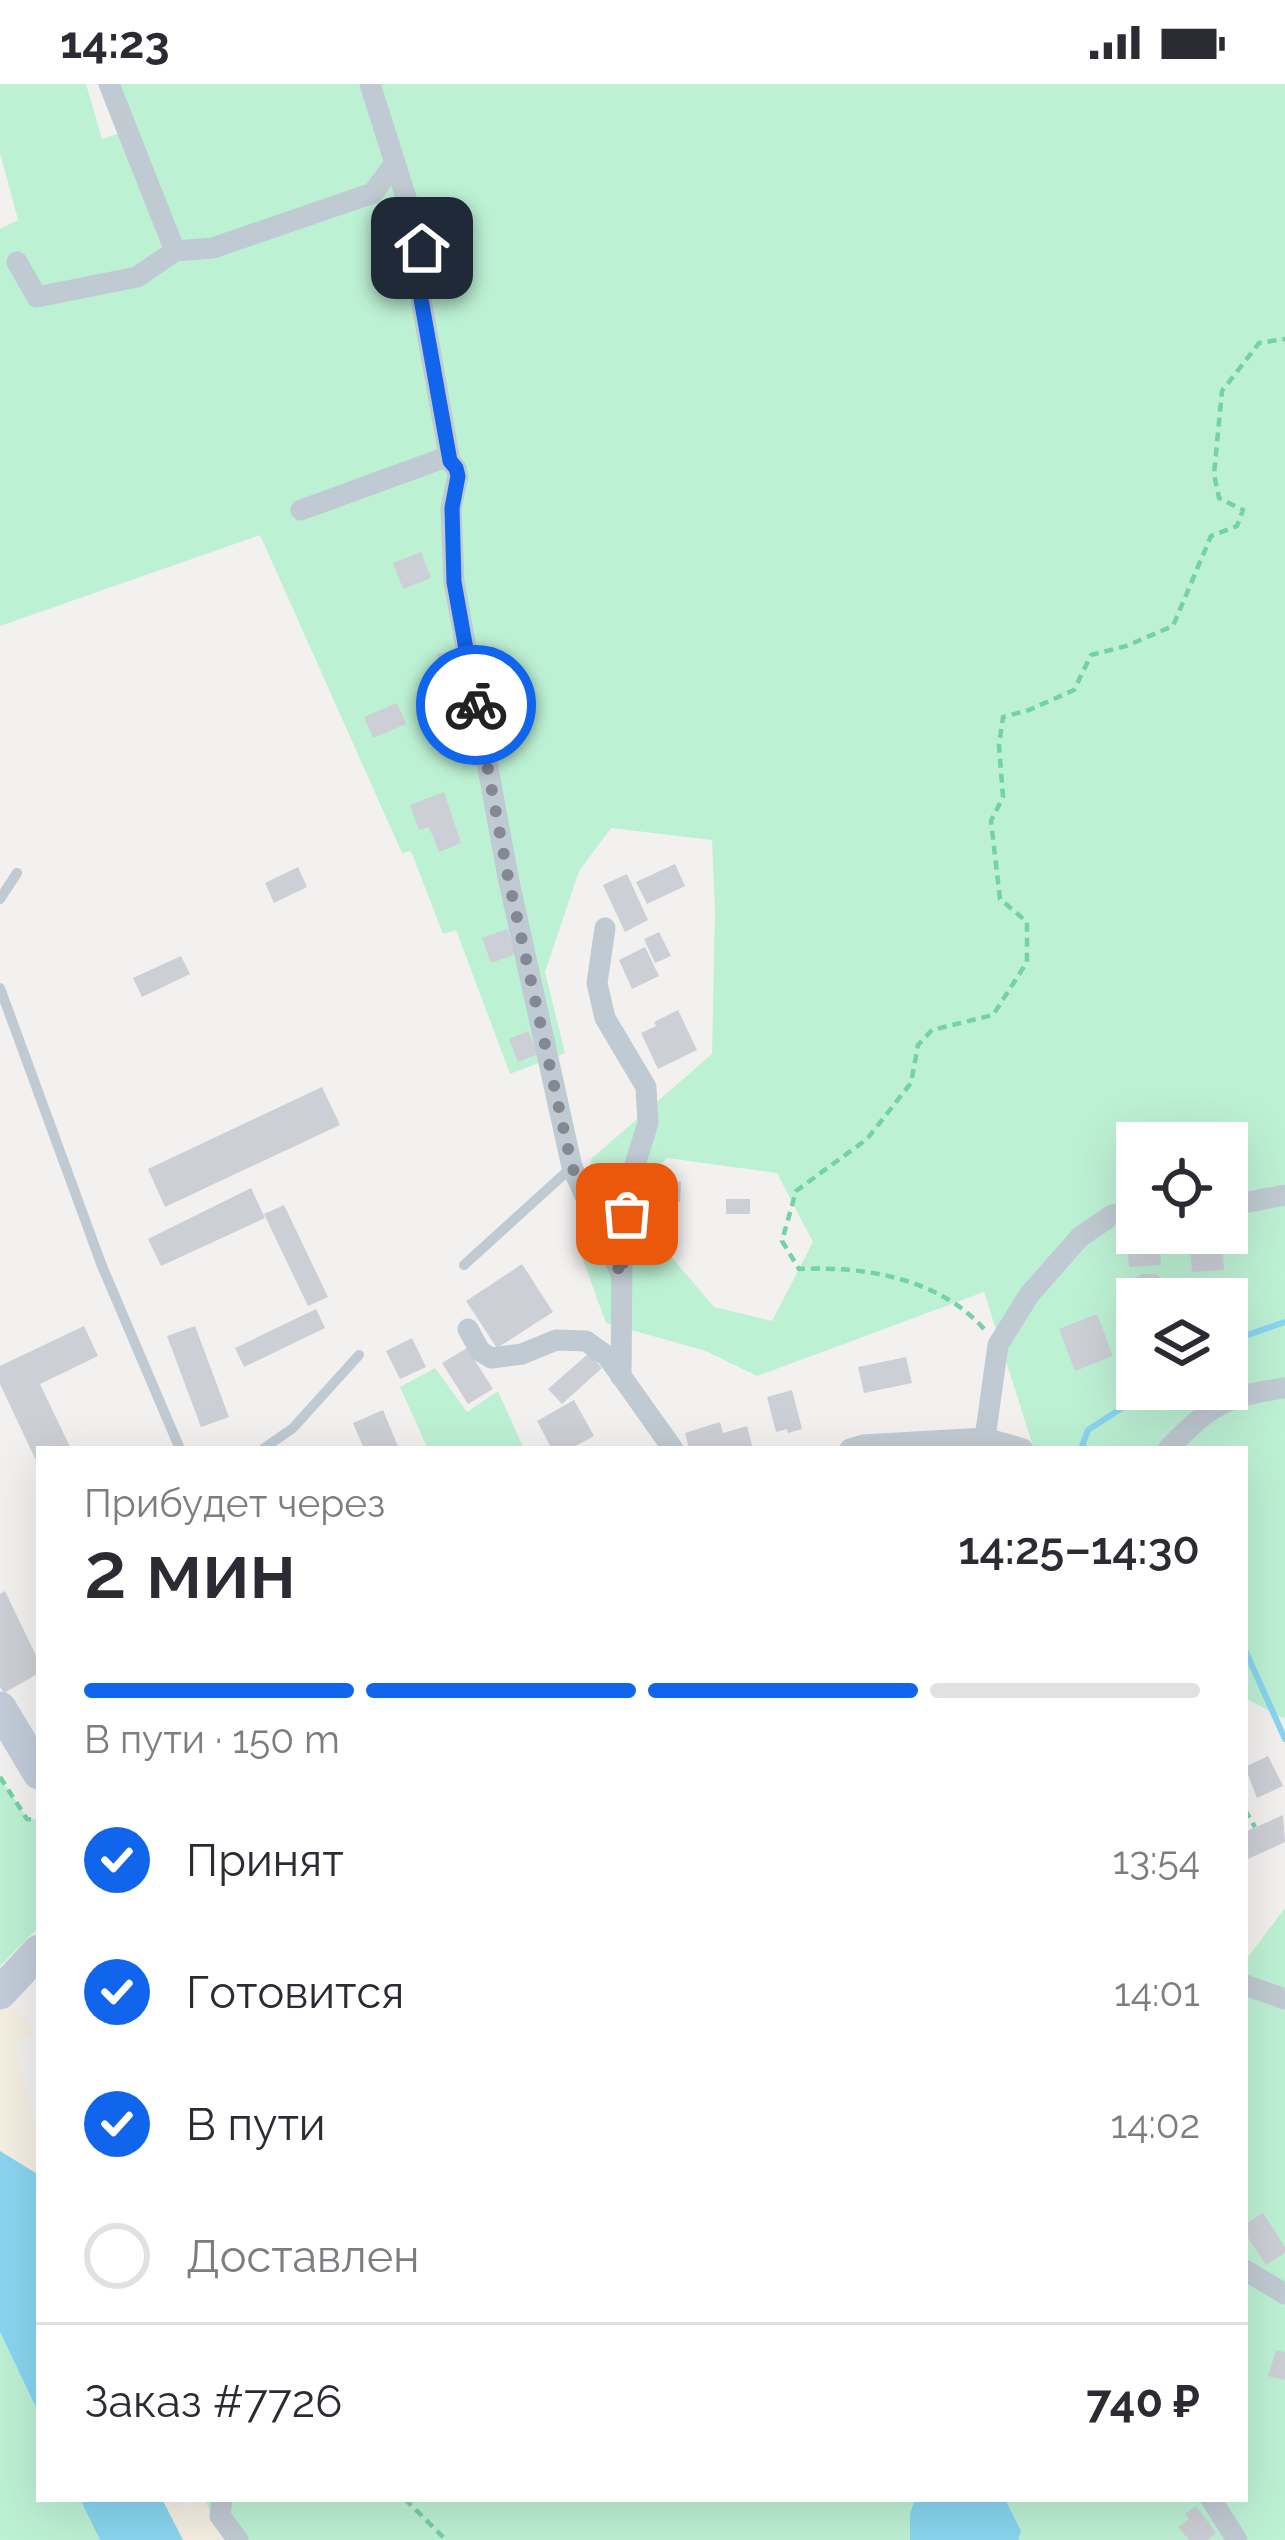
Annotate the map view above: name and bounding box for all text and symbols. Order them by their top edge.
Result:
text: 14:23 [60,16,170,69]
pin [371,197,473,299]
icon: home [389,215,455,281]
courier [416,645,536,765]
icon: bike [443,672,509,738]
map controls [1116,1122,1248,1410]
button: locate [1116,1122,1248,1254]
pin [576,1163,678,1265]
icon: bag [594,1181,660,1247]
button: layers [1116,1278,1248,1410]
text: Прибудет через [84,1480,385,1526]
text: 14:25–14:30 [958,1522,1200,1575]
text: 2 мин [84,1525,296,1616]
text: В пути · 150 m [84,1716,340,1762]
icon: check [84,1827,150,1893]
text: Принят [186,1834,344,1887]
text: 13:54 [1113,1837,1200,1883]
icon: check [84,1959,150,2025]
text: Готовится [186,1966,404,2019]
text: 14:01 [1114,1969,1200,2015]
icon: check [84,2091,150,2157]
text: В пути [186,2098,326,2151]
text: 14:02 [1110,2101,1200,2147]
text: Доставлен [186,2230,419,2283]
text: Заказ #7726 [84,2375,342,2428]
text: 740 ₽ [1086,2375,1200,2428]

